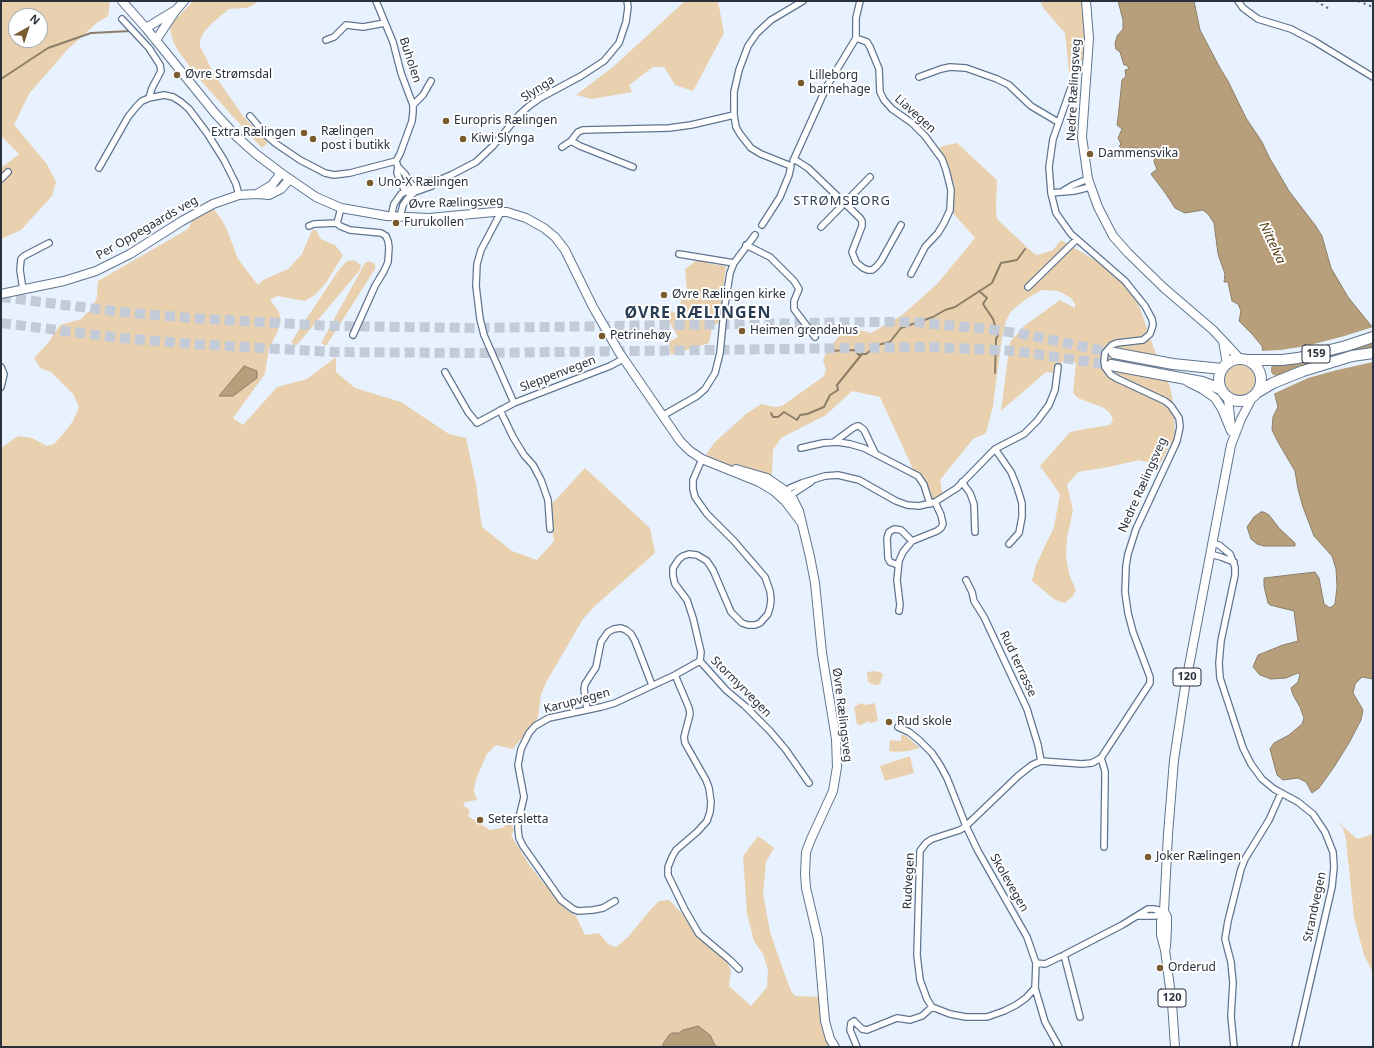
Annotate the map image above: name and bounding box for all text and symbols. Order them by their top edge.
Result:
north arrow [8,8,48,48]
text: N [27,10,43,28]
street label: Buholen [396,35,424,85]
street label: Nedre Rælingsveg [1064,38,1084,142]
place label: Øvre Strømsdal [185,68,272,82]
place label: Lilleborg barnehage [809,69,871,97]
marker: Øvre Strømsdal [172,70,182,80]
street label: Slynga [518,73,558,105]
marker: Lilleborg barnehage [796,78,806,88]
street label: Liavegen [891,92,939,136]
place label: Europris Rælingen [454,114,557,128]
marker: Europris Rælingen [441,116,451,126]
place label: Rælingen post i butikk [321,125,390,153]
place label: Extra Rælingen [211,126,296,140]
marker: Extra Rælingen [299,128,309,138]
place label: Kiwi Slynga [471,132,535,146]
marker: Rælingen post i butikk [308,134,318,144]
marker: Kiwi Slynga [458,134,468,144]
place label: Dammensvika [1098,147,1178,161]
marker: Dammensvika [1085,149,1095,159]
place label: Uno-X Rælingen [378,176,468,190]
marker: Uno-X Rælingen [365,178,375,188]
street label: Per Oppegaards veg [94,193,200,263]
district label: STRØMSBORG [793,193,891,209]
street label: Øvre Rælingsveg [408,194,504,212]
place label: Furukollen [404,216,464,230]
marker: Furukollen [391,218,401,228]
water label: Nittelva [1256,220,1288,266]
place label: Øvre Rælingen kirke [672,288,786,302]
marker: Øvre Rælingen kirke [659,290,669,300]
district label: ØVRE RÆLINGEN [625,303,771,323]
place label: Heimen grendehus [750,324,858,338]
marker: Heimen grendehus [737,326,747,336]
place label: Petrinehøy [610,329,671,343]
marker: Petrinehøy [597,331,607,341]
road number: 159 [1302,345,1330,363]
street label: Sleppenvegen [518,353,598,395]
street label: Nedre Rælingsveg [1116,435,1170,535]
street label: Rud terrasse [996,629,1040,699]
street label: Stormyrvegen [708,654,774,720]
street label: Øvre Rælingsveg [829,667,855,763]
road number: 120 [1173,668,1201,686]
street label: Karupvegen [542,685,612,717]
place label: Rud skole [897,715,952,729]
marker: Rud skole [884,717,894,727]
place label: Setersletta [488,813,548,827]
marker: Setersletta [475,815,485,825]
place label: Joker Rælingen [1156,850,1241,864]
street label: Rudvegen [900,852,918,910]
street label: Skolevegen [987,852,1031,914]
marker: Joker Rælingen [1143,852,1153,862]
street label: Strandvegen [1301,870,1329,944]
place label: Orderud [1168,961,1216,975]
marker: Orderud [1155,963,1165,973]
road number: 120 [1158,989,1186,1007]

